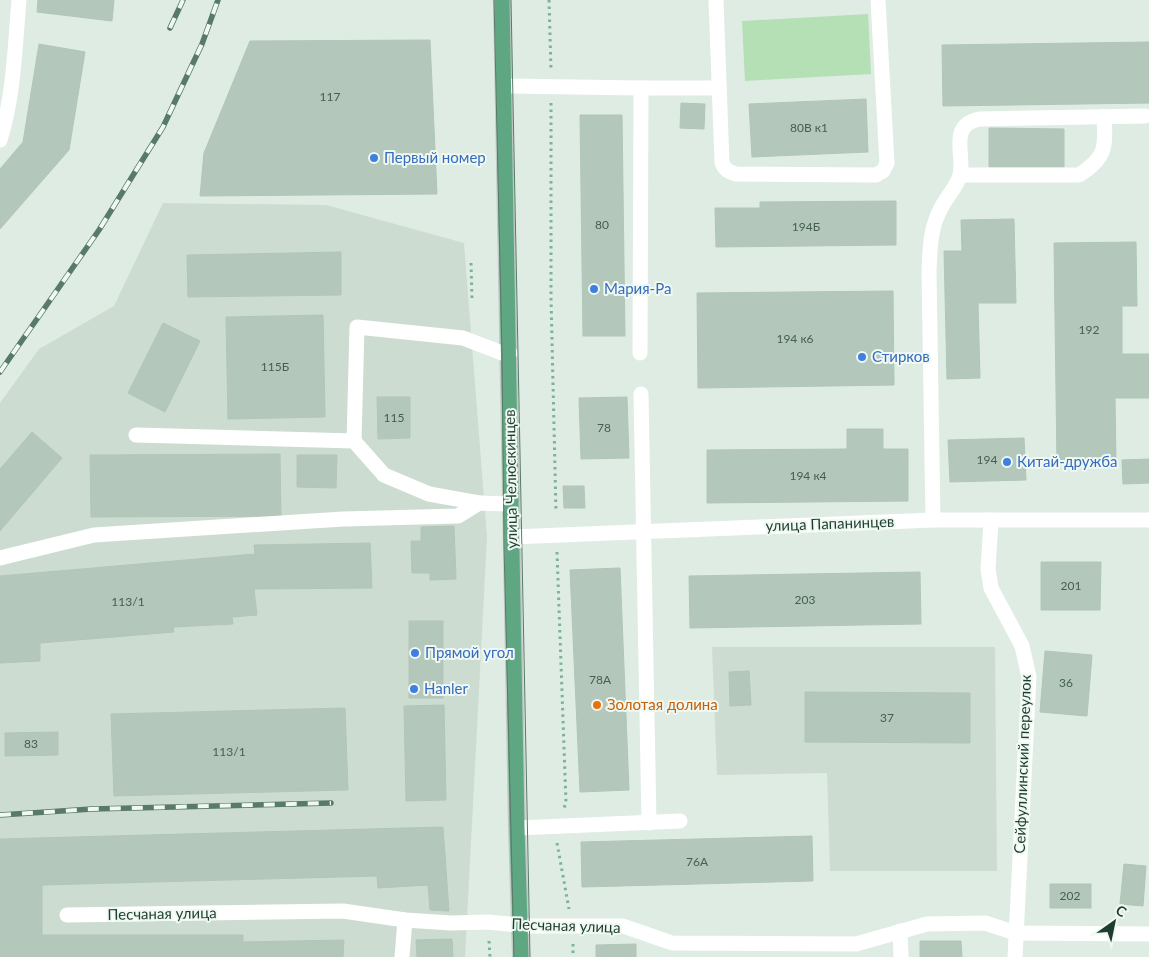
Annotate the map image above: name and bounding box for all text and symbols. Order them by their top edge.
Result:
house number: 117 [320,89,340,104]
house number: 80В к1 [790,120,828,135]
place label: Первый номер [384,148,486,166]
marker: Первый номер [368,152,380,164]
house number: 80 [595,217,609,232]
house number: 194Б [792,219,820,234]
place label: Мария-Ра [604,279,671,297]
marker: Мария-Ра [588,283,600,295]
house number: 192 [1079,322,1099,337]
house number: 194 к6 [776,331,814,346]
place label: Стирков [872,347,930,365]
marker: Стирков [856,351,868,363]
house number: 115Б [261,359,289,374]
street label: улица Челюскинцев [500,409,520,549]
house number: 115 [384,410,404,425]
house number: 78 [597,420,611,435]
house number: 194 [977,452,997,467]
place label: Китай-дружба [1017,452,1117,470]
marker: Китай-дружба [1001,456,1013,468]
house number: 194 к4 [789,468,827,483]
street label: улица Папанинцев [765,512,895,534]
house number: 201 [1061,578,1081,593]
house number: 203 [795,592,815,607]
house number: 113/1 [111,594,145,609]
place label: Прямой угол [425,643,514,661]
marker: Прямой угол [409,647,421,659]
house number: 78А [589,672,612,687]
street label: Сейфуллинский переулок [1010,674,1034,854]
house number: 36 [1059,675,1073,690]
place label: Hanler [424,679,469,697]
marker: Hanler [408,683,420,695]
place label: Золотая долина [607,695,718,713]
marker: Золотая долина [591,699,603,711]
house number: 37 [880,710,894,725]
house number: 83 [24,736,38,751]
house number: 113/1 [212,744,246,759]
house number: 76А [686,854,709,869]
house number: 202 [1060,888,1080,903]
north arrow [1089,897,1139,947]
text: С [1113,901,1130,921]
street label: Песчаная улица [107,903,217,923]
street label: Песчаная улица [511,914,621,936]

